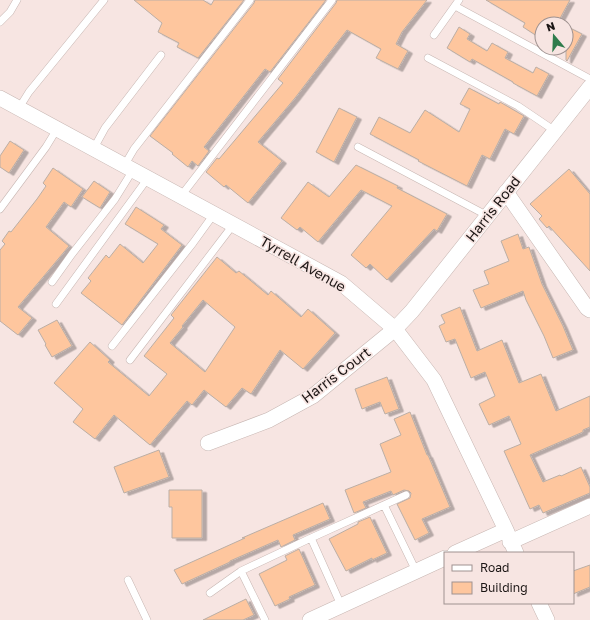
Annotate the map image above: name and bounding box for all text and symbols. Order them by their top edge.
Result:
north arrow [534,16,574,56]
text: N [545,19,557,34]
street label: Harris Road [462,173,523,245]
street label: Tyrrell Avenue [257,232,349,295]
street label: Harris Court [298,343,374,406]
legend [444,552,574,604]
text: Road [480,560,509,575]
text: Building [480,580,528,595]

